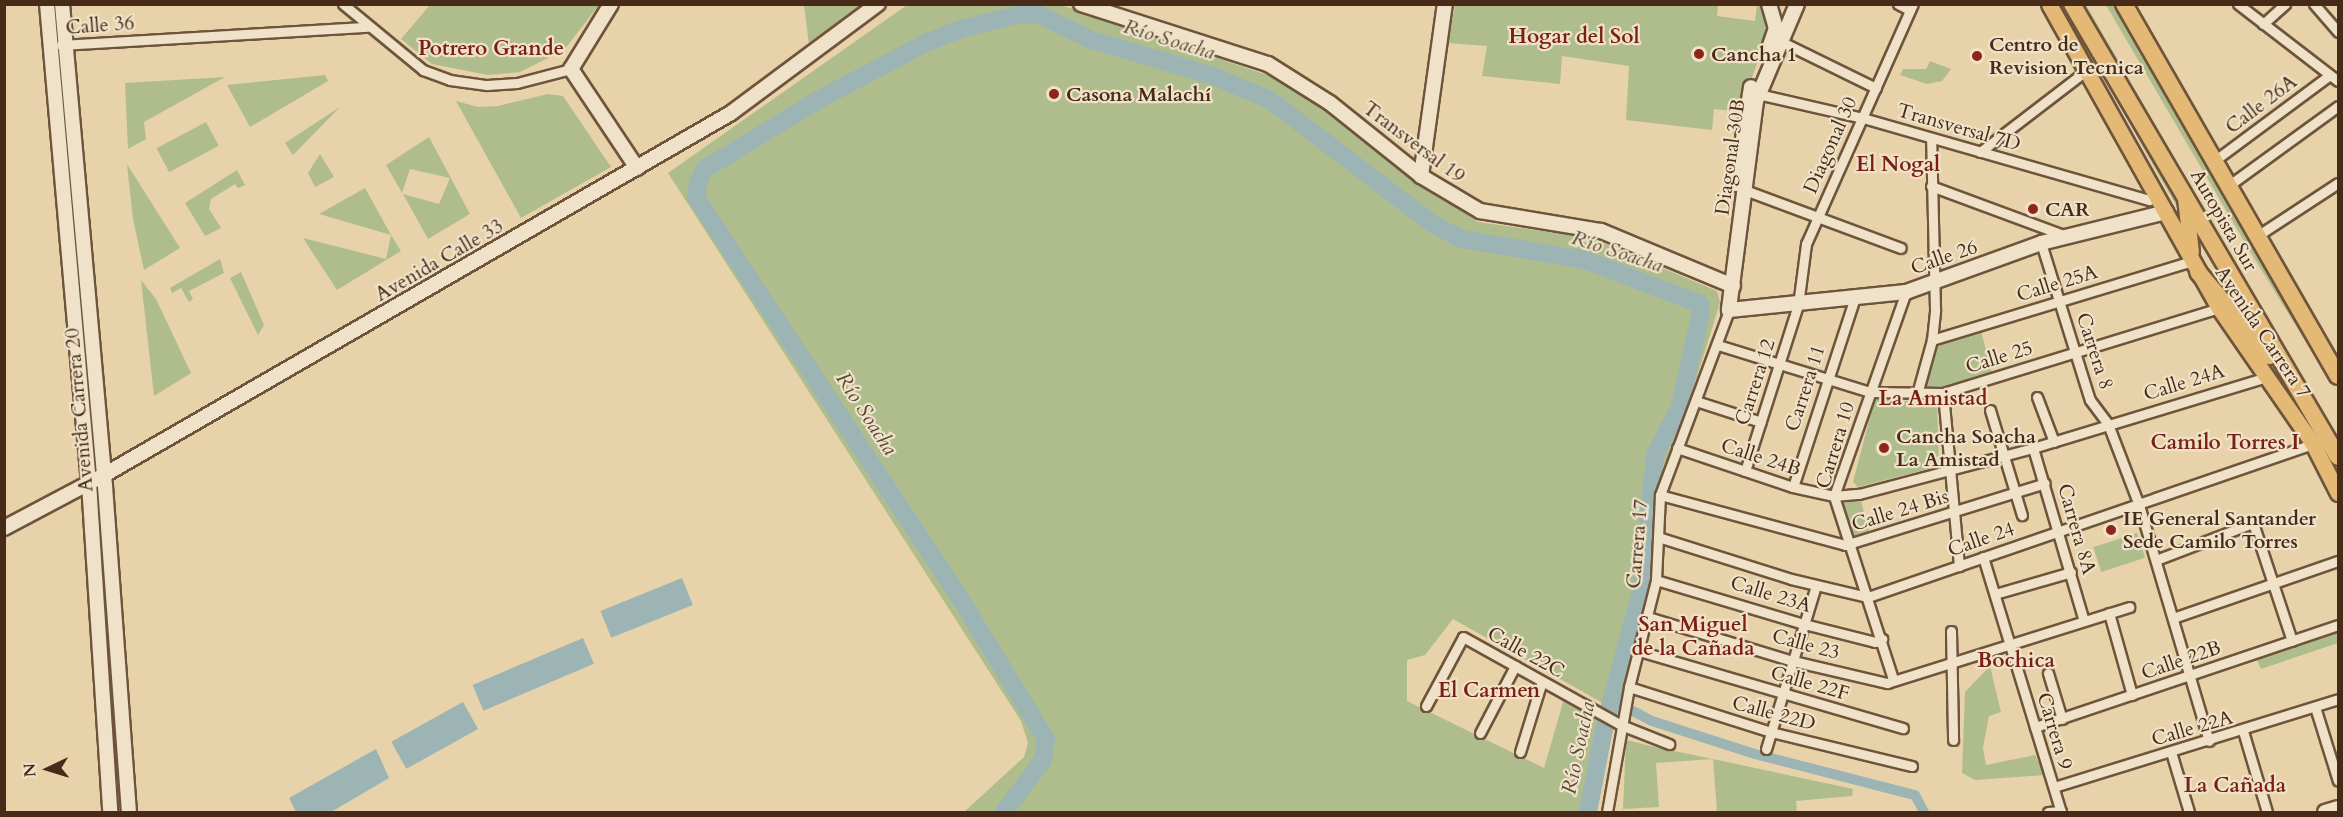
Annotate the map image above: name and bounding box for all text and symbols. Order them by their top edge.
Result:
street label: Calle 36 [65,11,135,39]
water label: Río Soacha [1120,14,1218,66]
district label: Hogar del Sol [1508,24,1640,50]
place label: Centro de Revision Tecnica [1989,33,2144,80]
district label: Potrero Grande [418,36,564,62]
place label: Cancha 1 [1711,42,1797,66]
marker: Cancha 1 [1692,47,1706,61]
marker: Centro de Revision Tecnica [1970,49,1984,63]
street label: Calle 26A [2221,69,2301,139]
place label: Casona Malachí [1066,82,1211,106]
marker: Casona Malachí [1047,87,1061,101]
street label: Diagonal 30 [1798,93,1862,197]
street label: Transversal 19 [1358,96,1470,188]
street label: Diagonal 30B [1710,97,1750,217]
street label: Transversal 7D [1894,98,2024,156]
district label: El Nogal [1856,152,1940,178]
street label: Autopista Sur [2185,165,2263,275]
place label: CAR [2045,197,2090,221]
marker: CAR [2026,202,2040,216]
street label: Avenida Calle 33 [371,214,507,306]
water label: Río Soacha [1568,225,1666,279]
street label: Calle 26 [1907,234,1981,280]
street label: Calle 25A [2014,259,2100,307]
street label: Avenida Carrera 7 [2210,261,2316,403]
street label: Carrera 8 [2071,310,2119,392]
street label: Avenida Carrera 20 [60,327,98,493]
street label: Calle 25 [1962,335,2036,379]
street label: Carrera 12 [1730,336,1780,428]
street label: Carrera 11 [1780,342,1830,434]
street label: Calle 24A [2141,358,2227,406]
water label: Río Soacha [830,368,902,460]
district label: La Amistad [1879,386,1987,412]
street label: Carrera 10 [1810,399,1860,491]
place label: Cancha Soacha La Amistad [1896,424,2036,471]
district label: Camilo Torres I [2151,430,2299,456]
street label: Calle 24B [1718,433,1804,481]
marker: Cancha Soacha La Amistad [1877,441,1891,455]
street label: Carrera 8A [2053,481,2101,577]
street label: Calle 24 Bis [1849,484,1951,536]
street label: Carrera 17 [1621,498,1653,590]
place label: IE General Santander Sede Camilo Torres [2123,506,2316,553]
street label: Calle 24 [1944,516,2018,562]
marker: IE General Santander Sede Camilo Torres [2104,523,2118,537]
street label: Calle 23A [1728,570,1814,618]
district label: San Miguel de la Cañada [1631,612,1755,662]
street label: Calle 22C [1483,621,1569,683]
street label: Calle 23 [1770,623,1842,665]
street label: Calle 22B [2138,635,2224,685]
district label: Bochica [1977,648,2055,674]
street label: Calle 22F [1768,660,1852,706]
district label: El Carmen [1438,678,1540,704]
street label: Calle 22D [1730,690,1818,736]
street label: Carrera 9 [2032,690,2078,772]
water label: Río Soacha [1557,699,1601,797]
street label: Calle 22A [2149,705,2235,751]
north arrow [18,739,78,799]
text: N [19,763,42,778]
district label: La Cañada [2184,773,2286,799]

